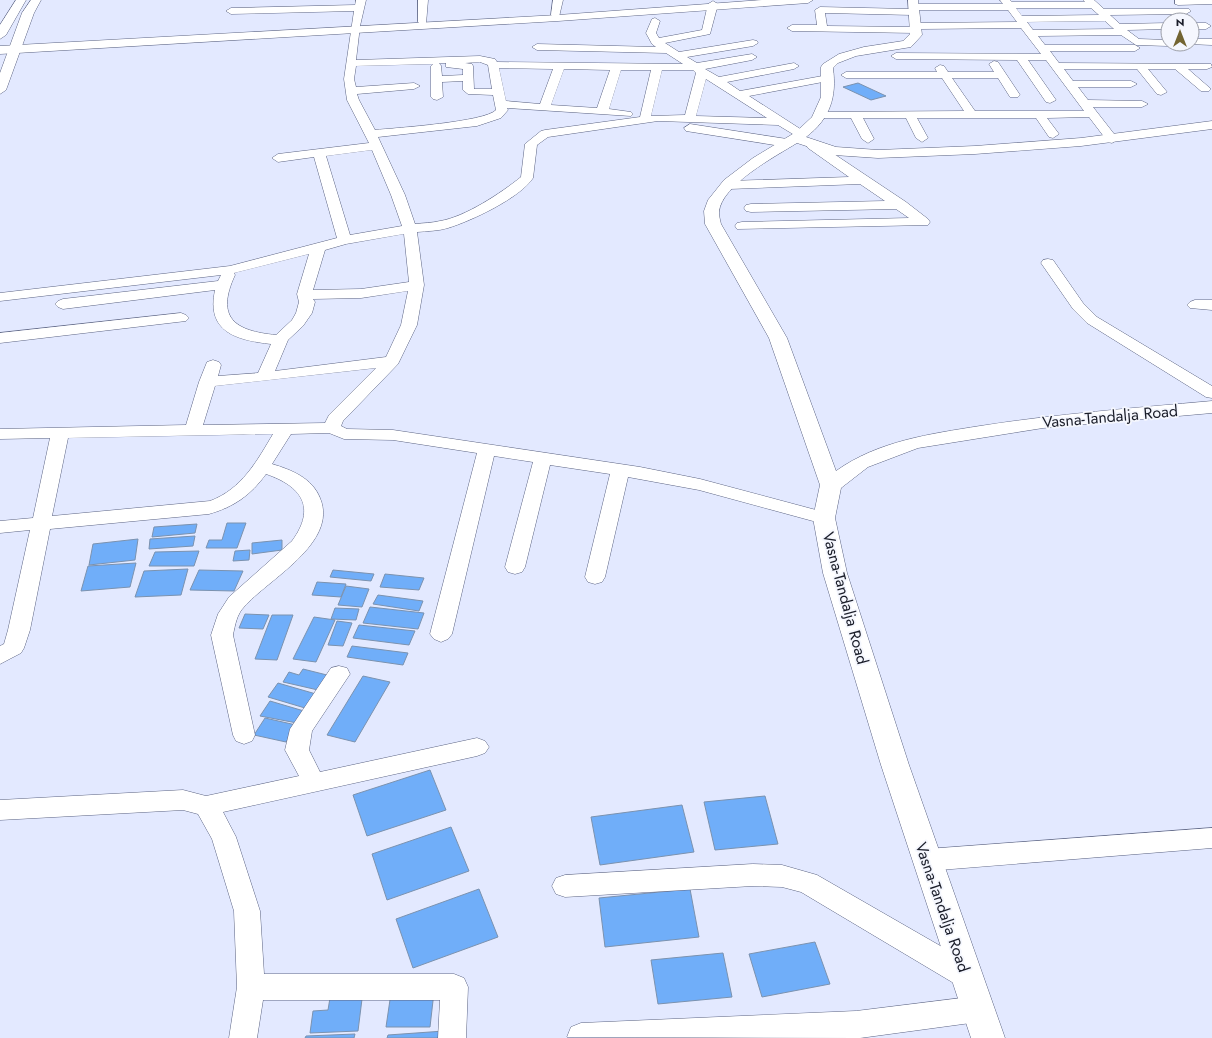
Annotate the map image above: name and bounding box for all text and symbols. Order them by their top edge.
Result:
north arrow [1160,12,1200,52]
text: N [1176,14,1184,30]
street label: Vasna-Tandalja Road [1041,399,1179,434]
street label: Vasna-Tandalja Road [817,529,874,667]
street label: Vasna-Tandalja Road [910,839,976,975]

